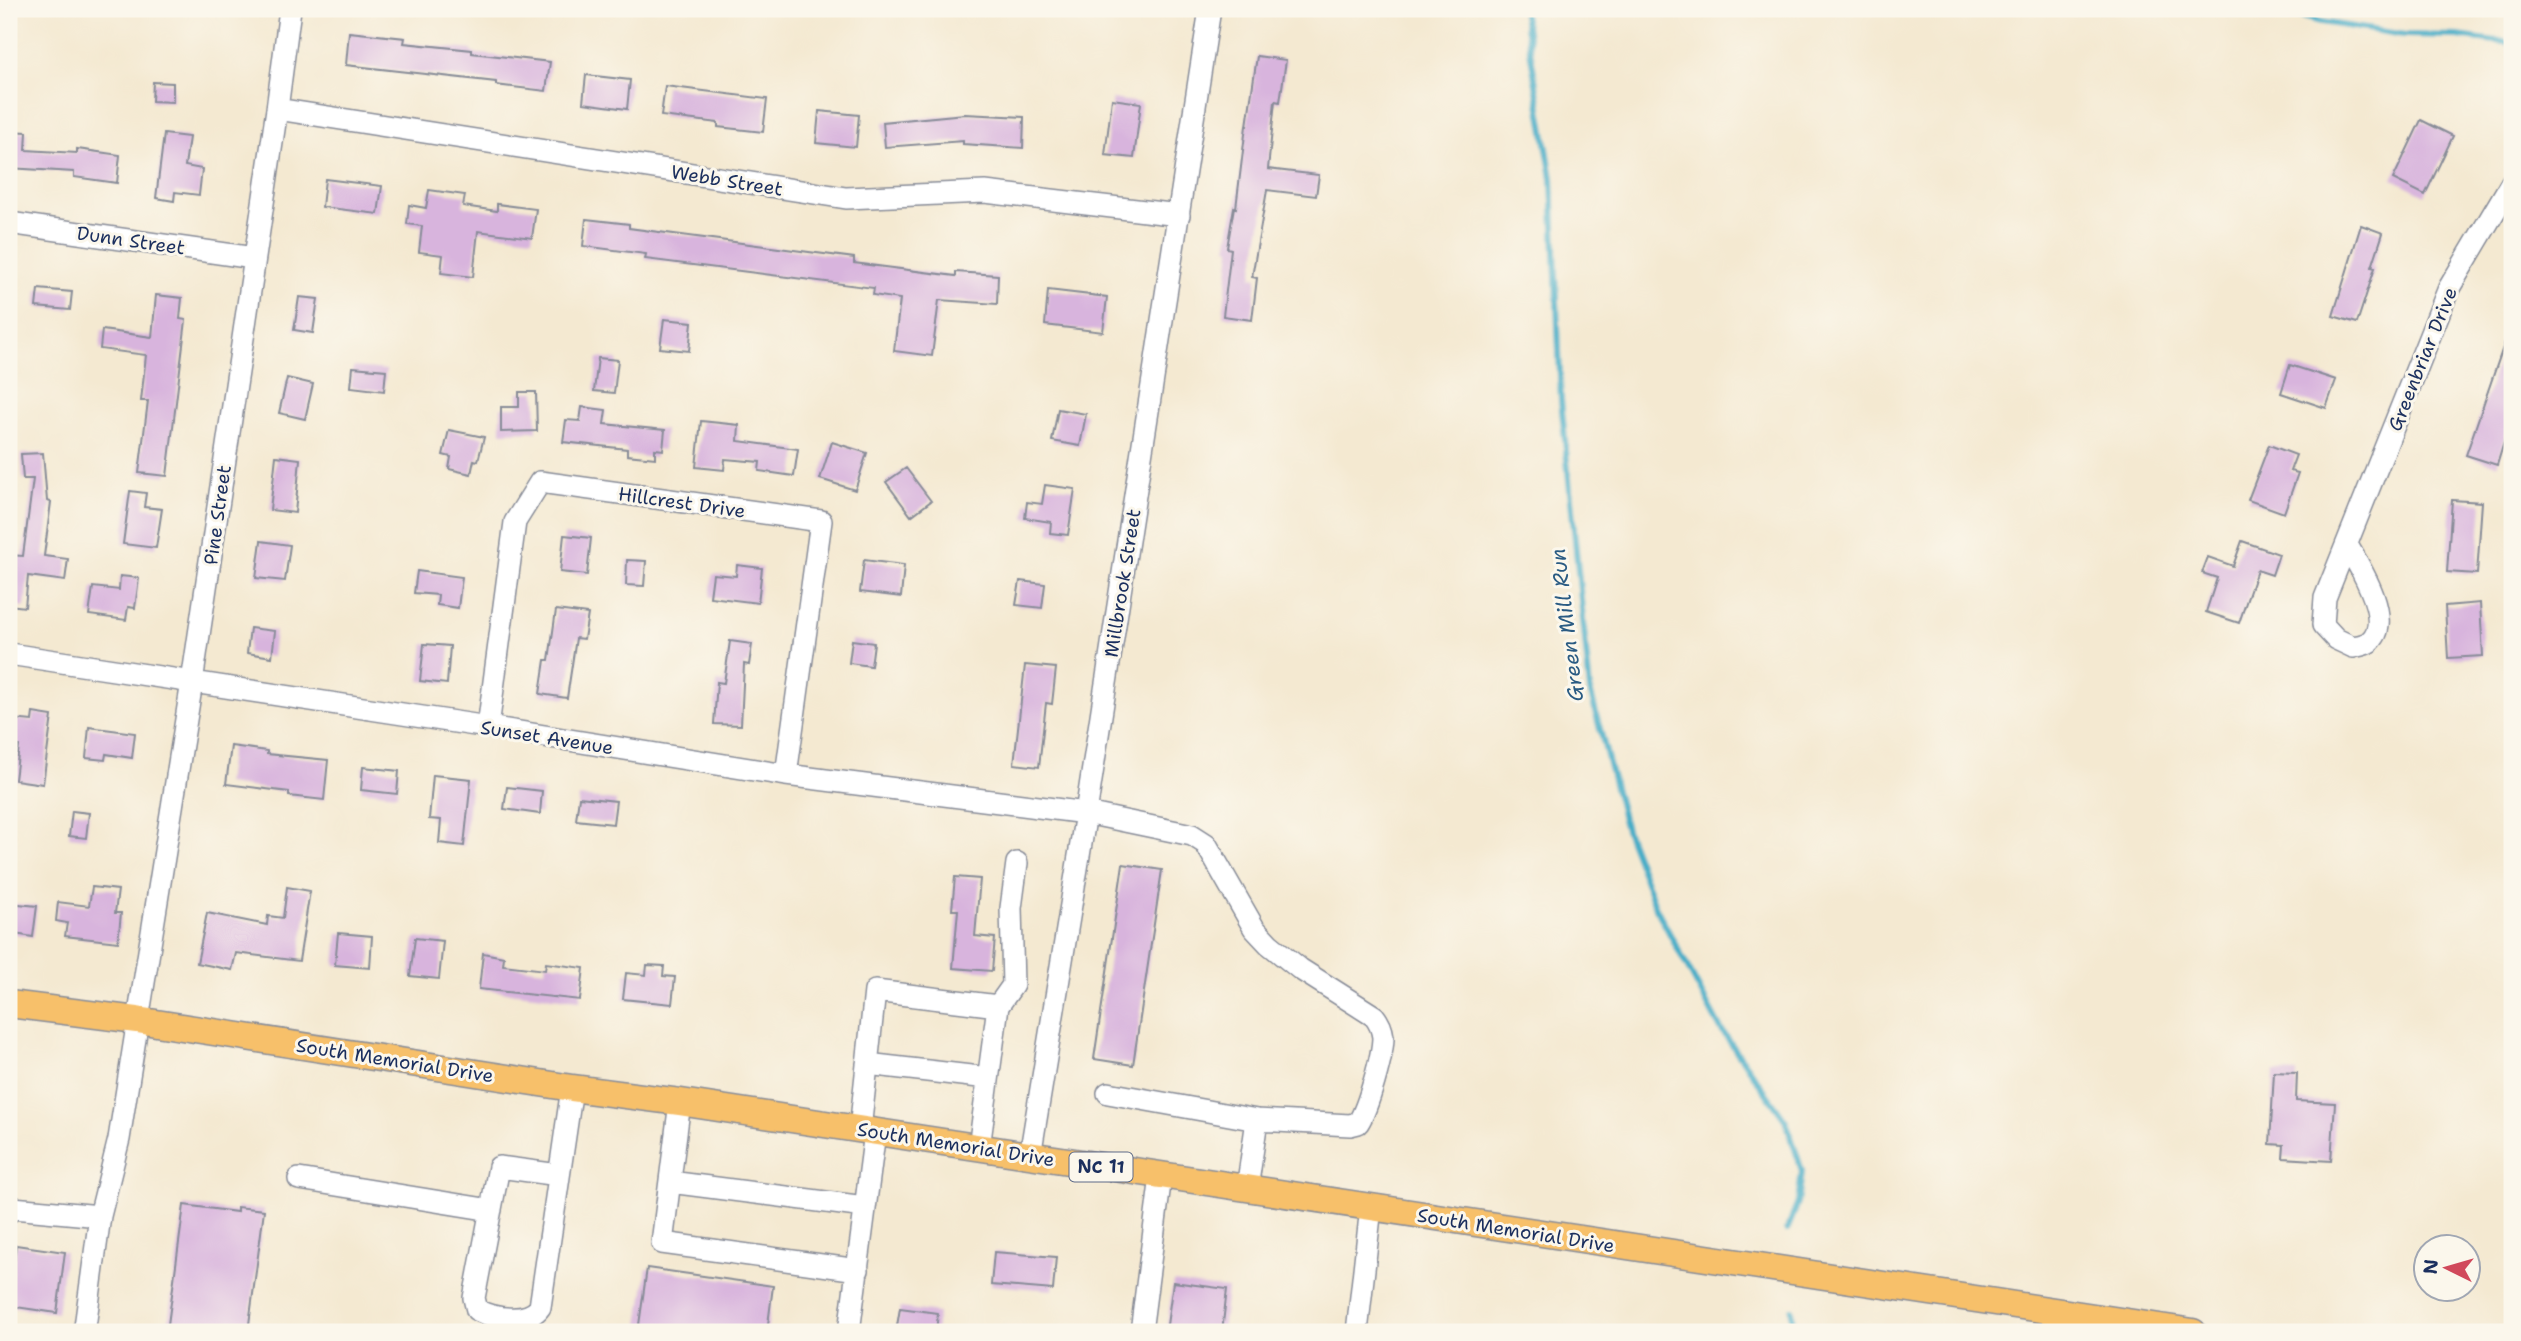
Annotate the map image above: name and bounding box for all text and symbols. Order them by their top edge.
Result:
street label: Webb Street [669,159,785,202]
street label: Dunn Street [75,221,187,260]
street label: Greenbriar Drive [2382,284,2463,435]
street label: Pine Street [198,463,237,567]
street label: Hillcrest Drive [617,481,747,524]
street label: Millbrook Street [1098,507,1147,659]
water label: Green Mill Run [1544,547,1590,703]
street label: Sunset Avenue [479,715,615,760]
street label: South Memorial Drive [295,1033,495,1088]
street label: South Memorial Drive [856,1117,1056,1172]
road number: NC 11 [1070,1152,1132,1182]
street label: South Memorial Drive [1416,1203,1616,1258]
north arrow [2412,1232,2482,1302]
text: N [2417,1258,2444,1275]

